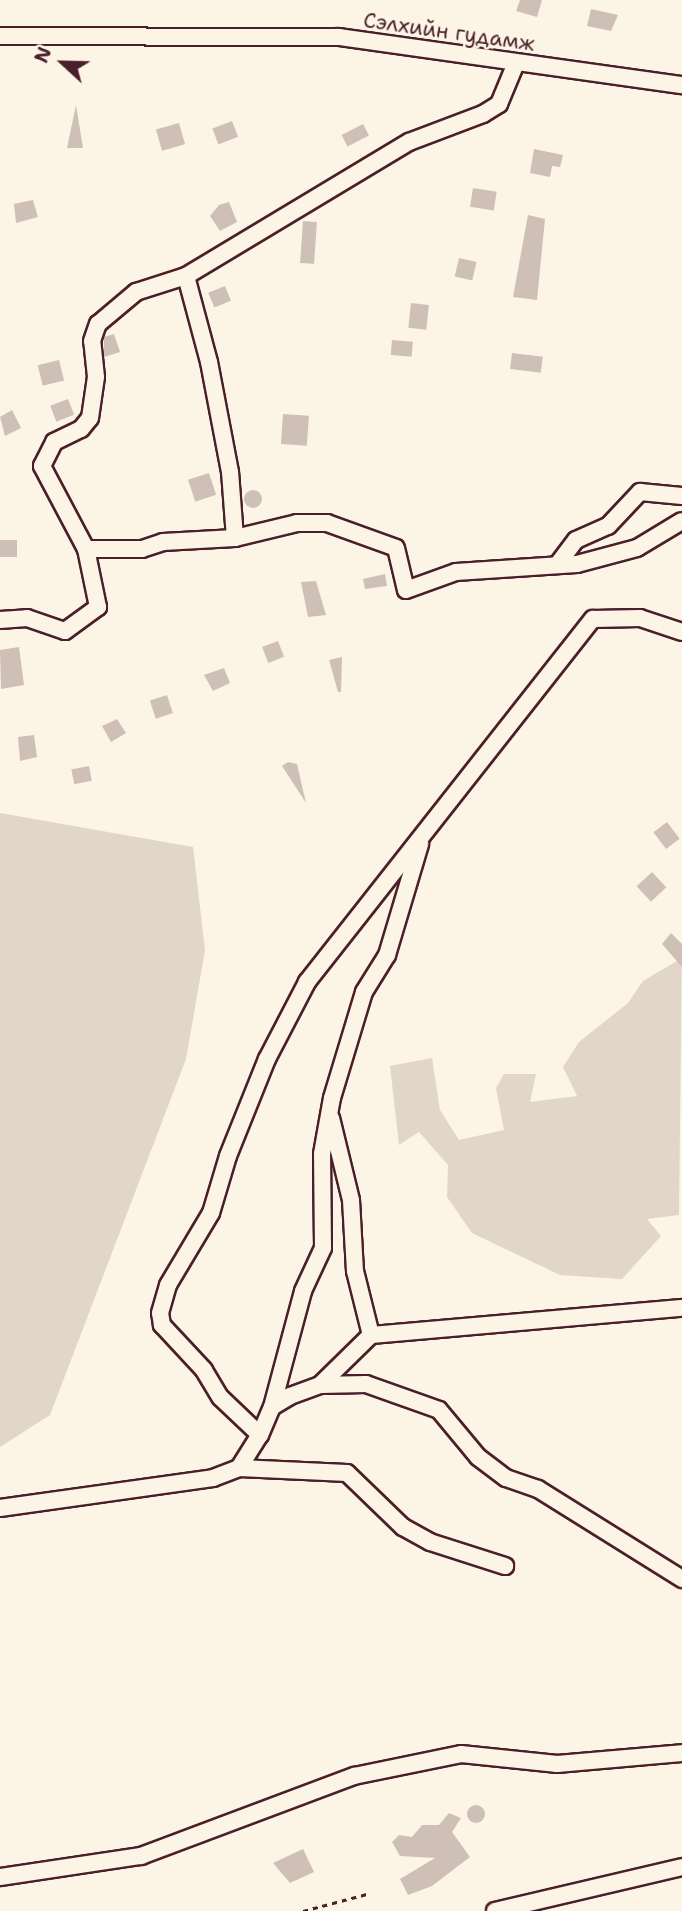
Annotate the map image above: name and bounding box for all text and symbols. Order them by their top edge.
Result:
street label: Сэлхийн гудамж [362,8,536,56]
north arrow [28,28,98,98]
text: N [29,43,57,67]

